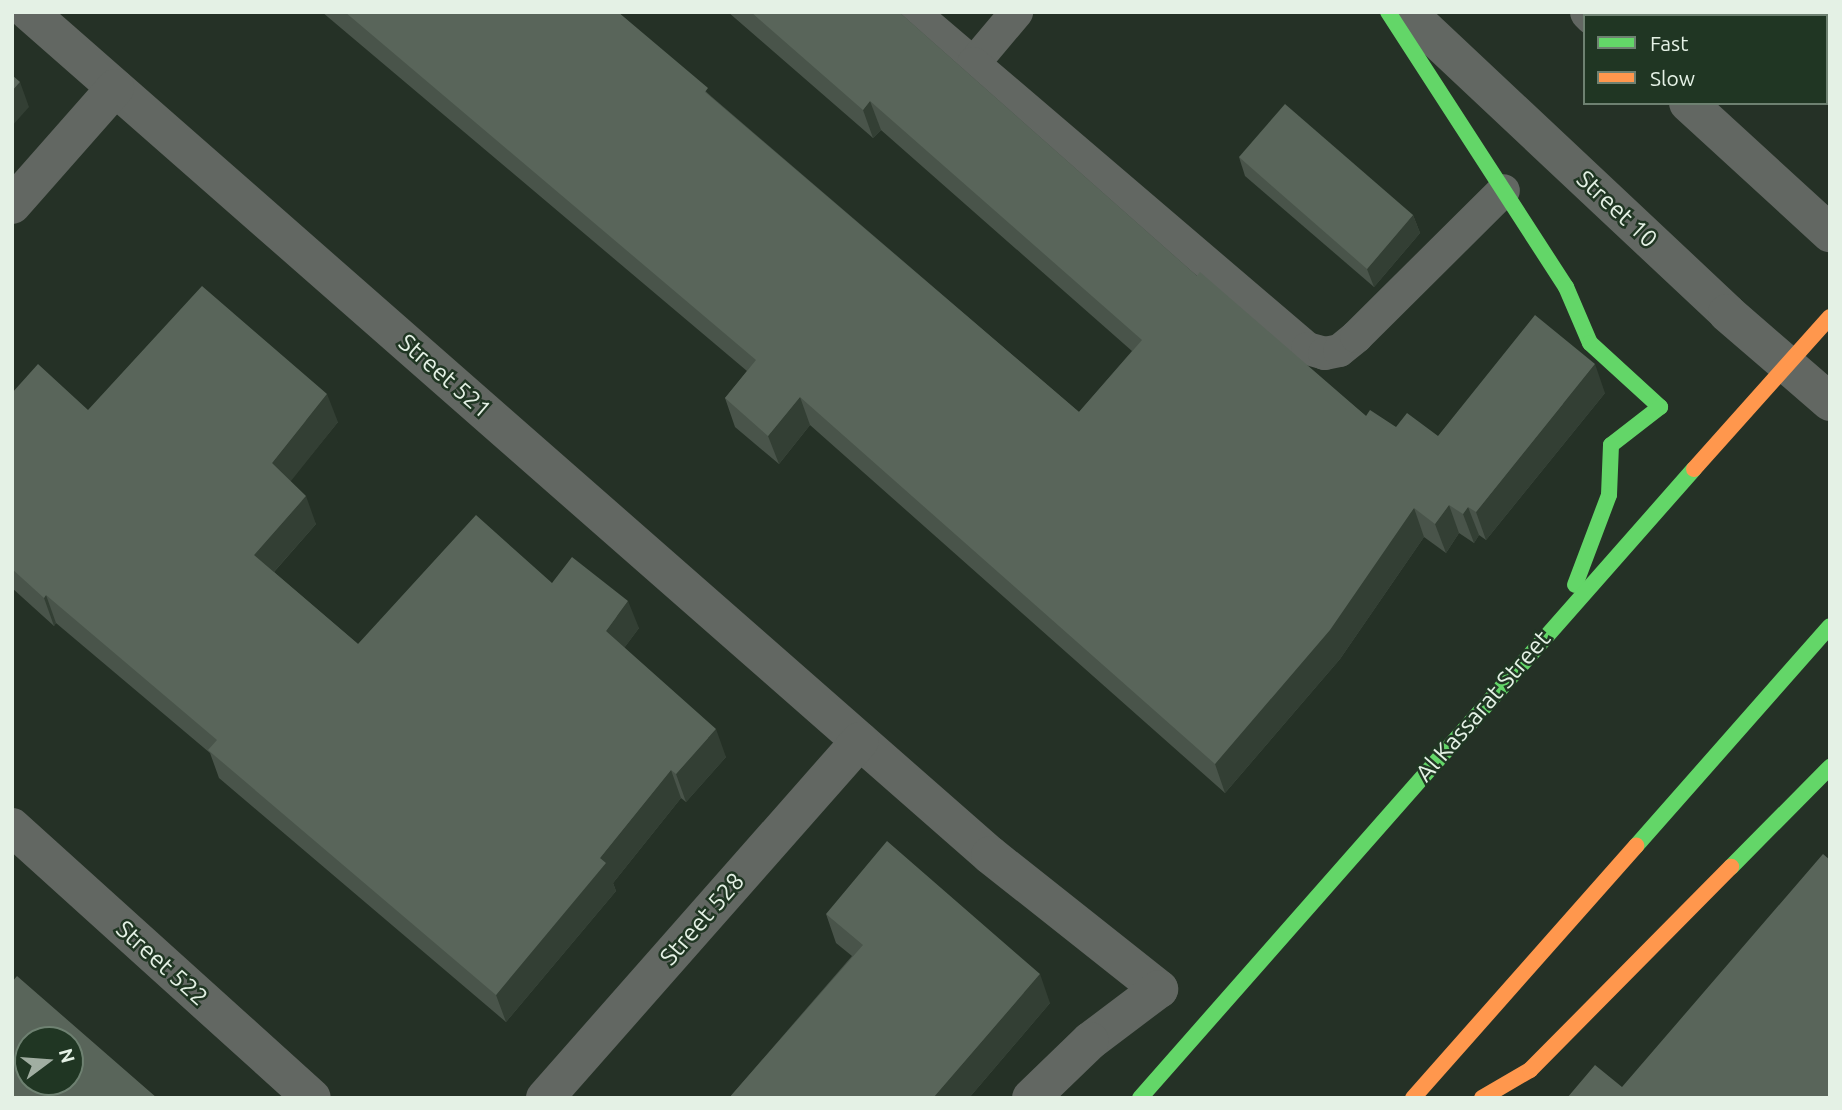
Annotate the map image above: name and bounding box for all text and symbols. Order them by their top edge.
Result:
legend [1583,14,1828,105]
text: Fast [1650,31,1688,55]
text: Slow [1650,66,1695,90]
street label: Street 10 [1571,165,1663,253]
street label: Street 521 [393,328,497,424]
street label: Al Kassarat Street [1410,625,1556,787]
street label: Street 528 [654,867,750,971]
street label: Street 522 [110,914,214,1012]
north arrow [14,1026,84,1096]
text: N [55,1046,80,1066]

